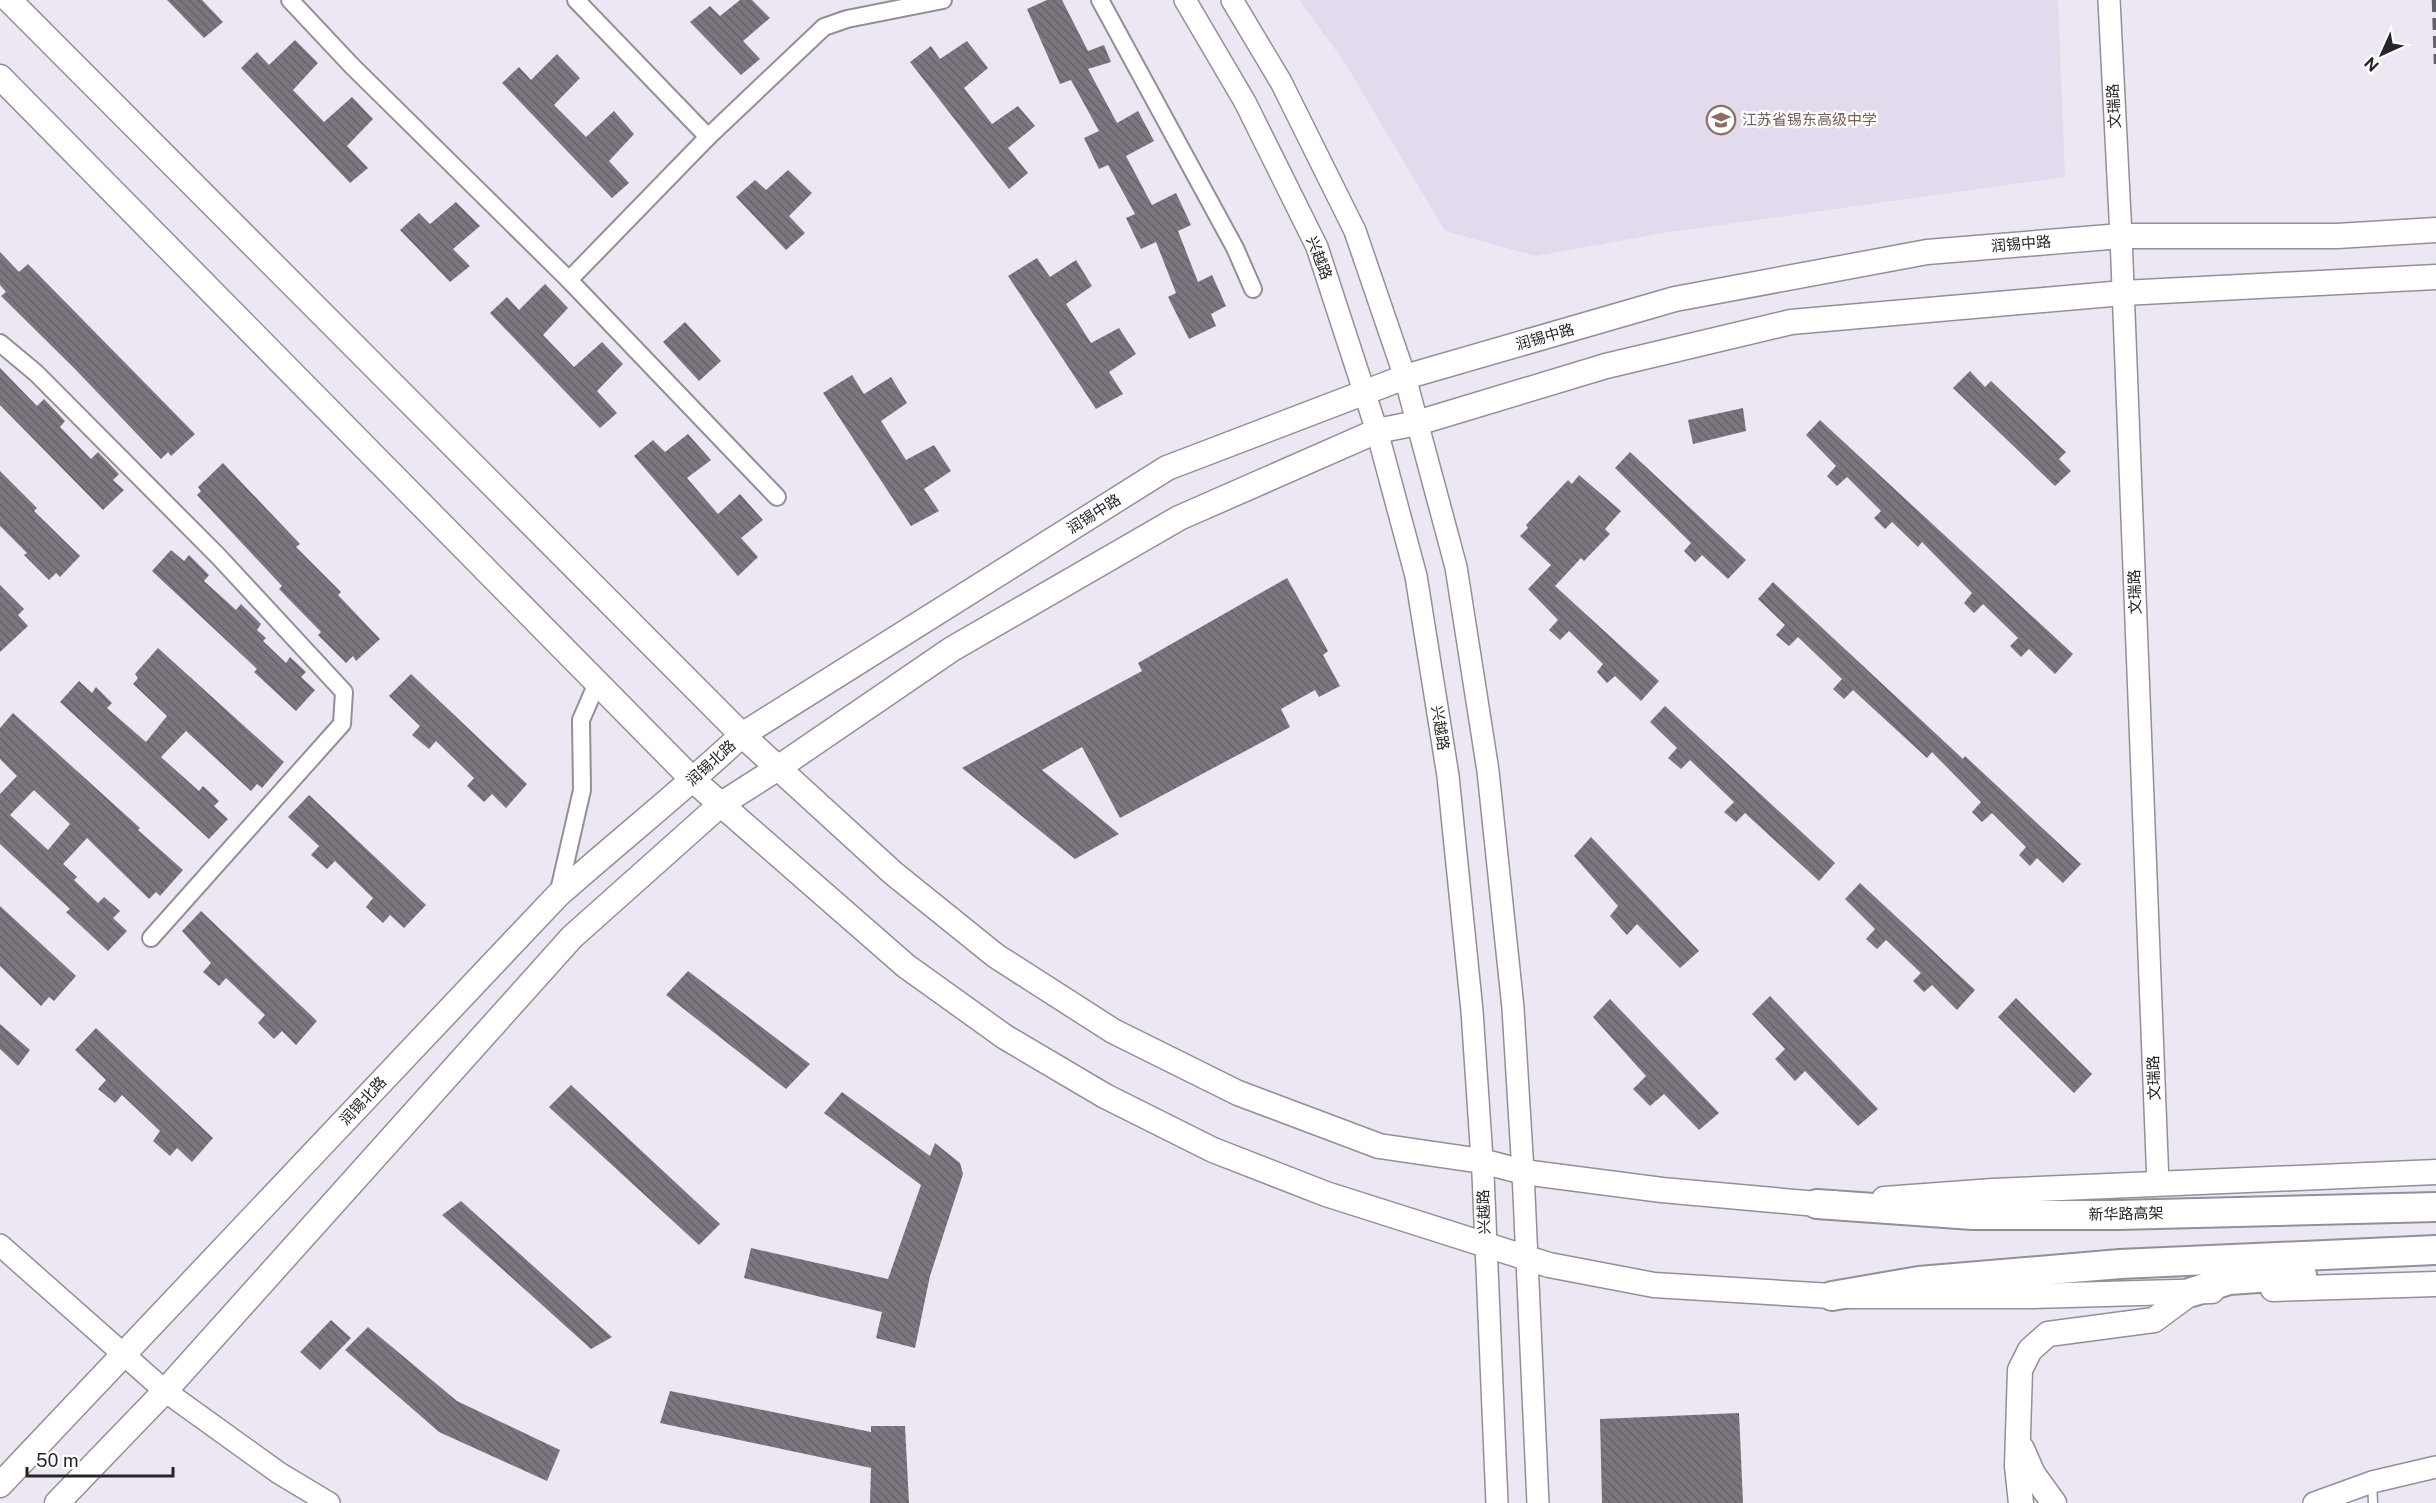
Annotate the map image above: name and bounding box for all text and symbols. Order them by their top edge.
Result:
north arrow [2352,24,2412,84]
text: N [2361,53,2383,75]
street label: 文瑞路 [2104,83,2123,129]
school or university icon: 江苏省锡东高级中学 [1705,104,1737,136]
place label: 江苏省锡东高级中学 [1742,111,1877,128]
street label: 润锡中路 [1990,232,2052,255]
street label: 兴越路 [1303,234,1335,282]
street label: 润锡中路 [1514,320,1576,353]
street label: 润锡中路 [1064,490,1124,537]
street label: 文瑞路 [2125,569,2144,615]
street label: 兴越路 [1429,704,1452,751]
street label: 润锡北路 [683,736,739,789]
street label: 文瑞路 [2144,1055,2163,1101]
street label: 润锡北路 [336,1073,389,1128]
street label: 兴越路 [1474,1189,1493,1235]
street label: 新华路高架 [2088,1204,2164,1223]
scale bar [27,1440,172,1478]
text: 50 m [36,1450,79,1471]

